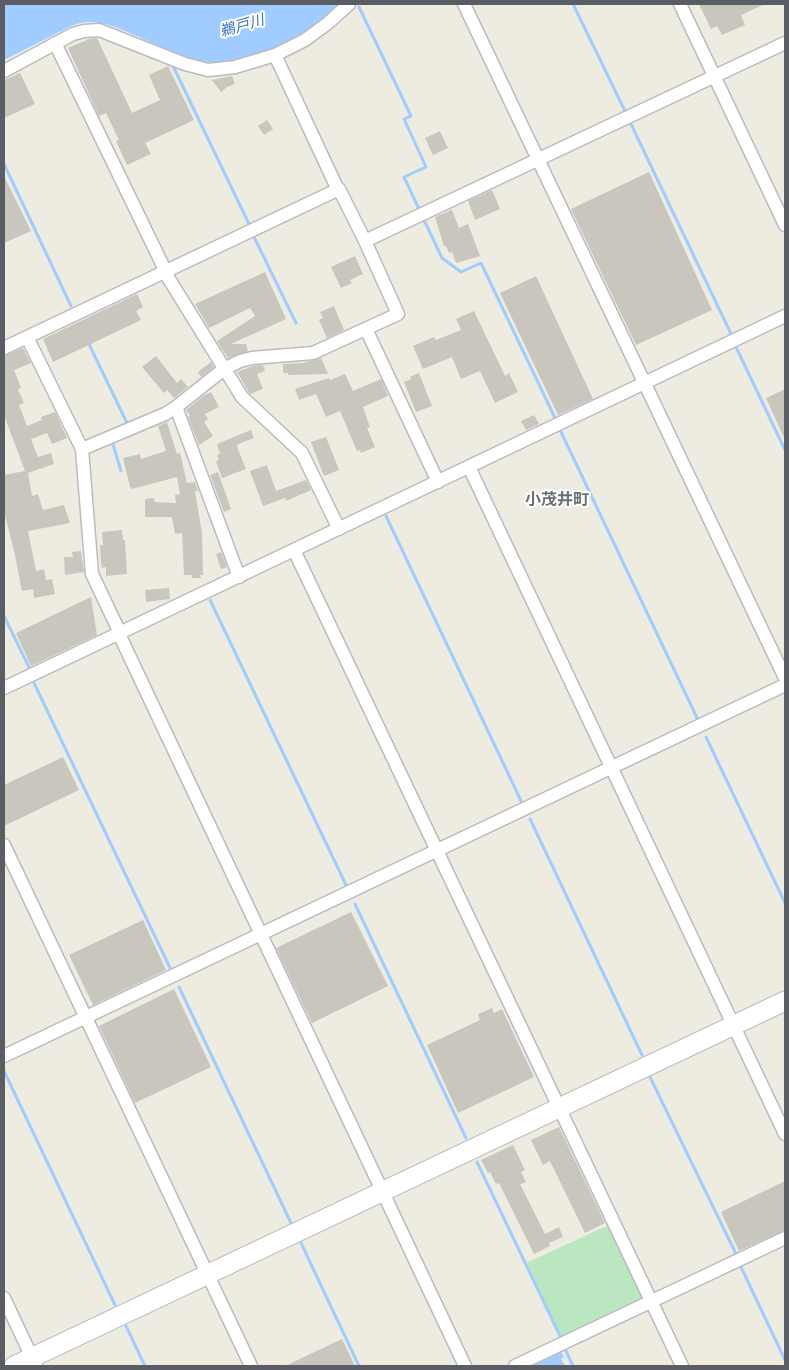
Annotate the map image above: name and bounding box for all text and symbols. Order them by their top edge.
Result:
water label: 鵜戸川 [218,11,266,41]
district label: 小茂井町 [525,490,589,510]

